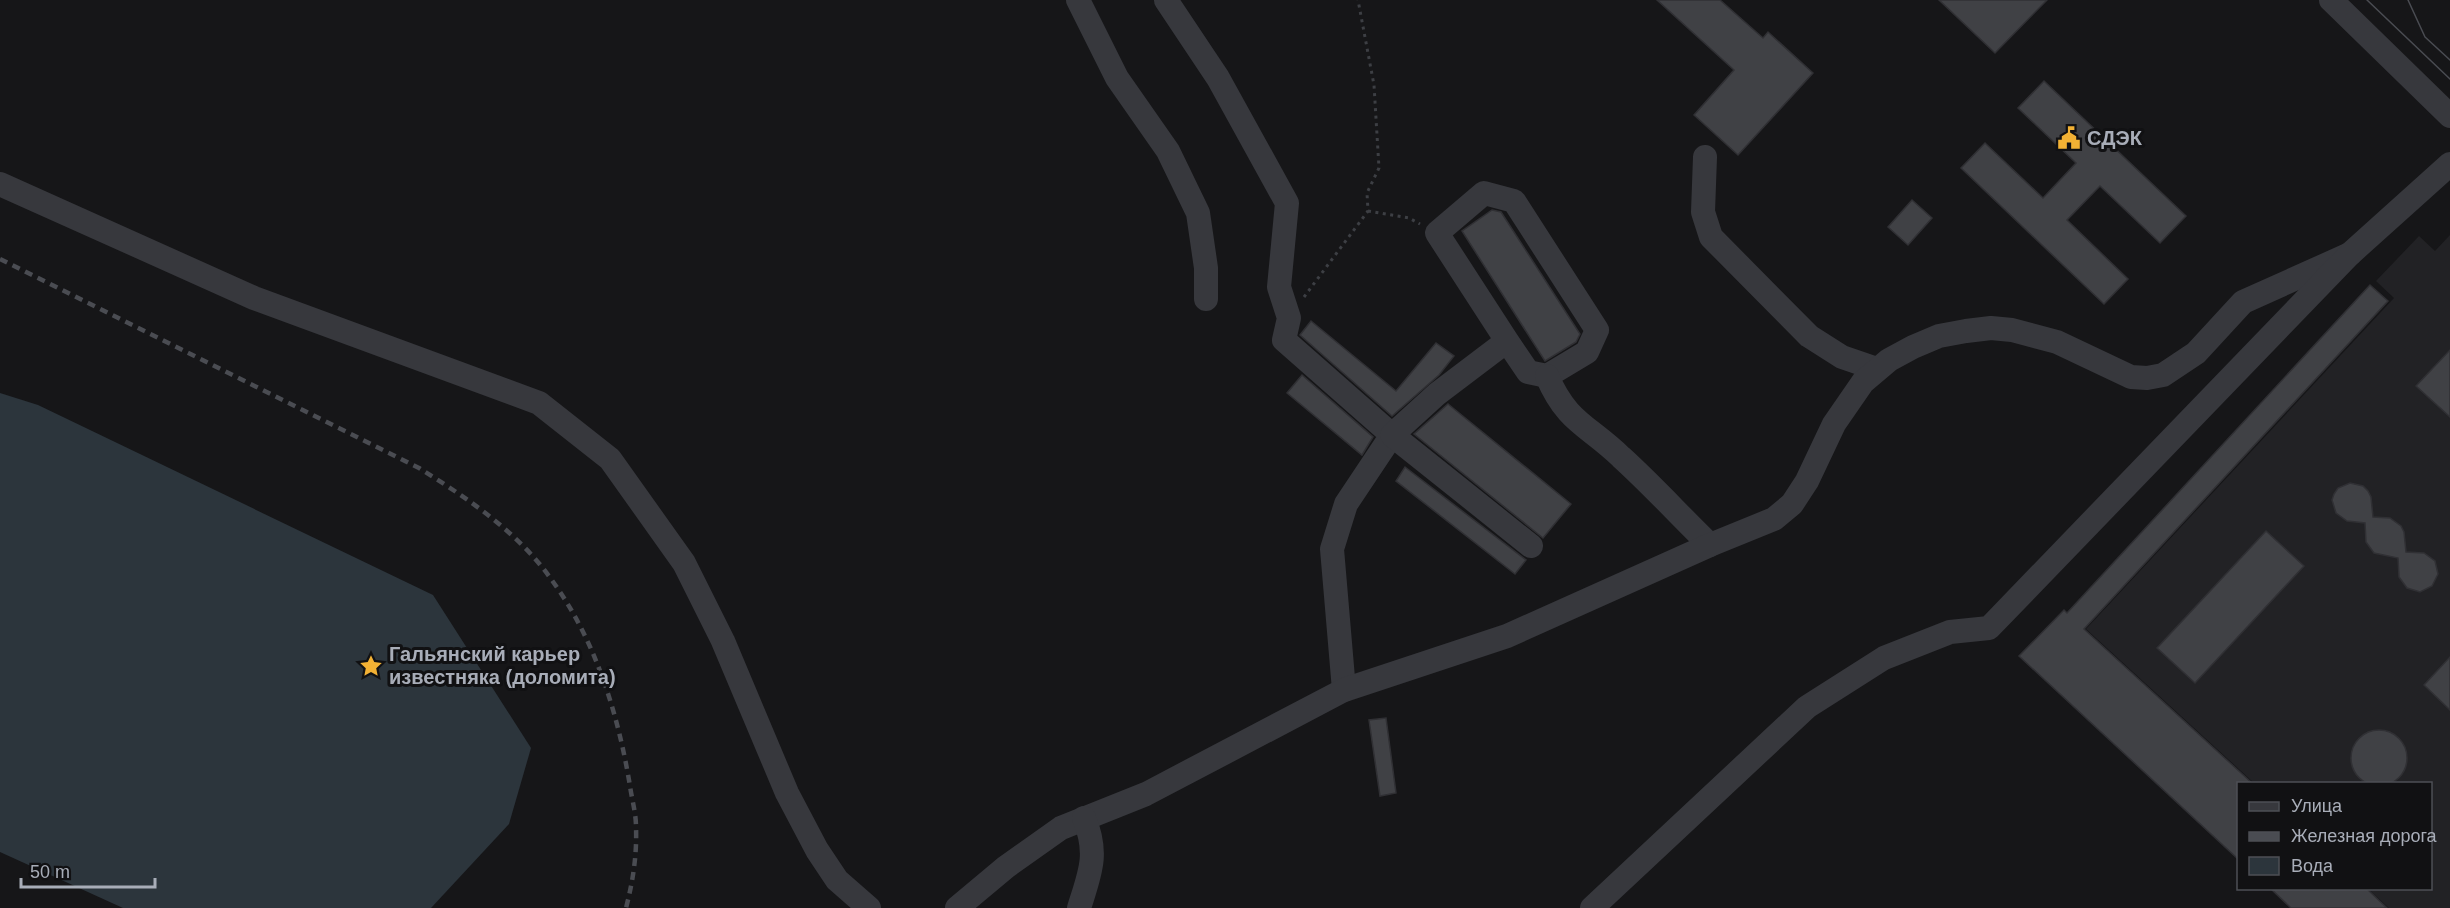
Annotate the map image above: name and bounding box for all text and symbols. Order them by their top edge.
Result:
public building icon: СДЭК [2056,125,2082,151]
place label: СДЭК [2087,127,2143,149]
place label: Гальянский карьер известняка (доломита) [389,643,616,688]
place icon: Гальянский карьер известняка (доломита) [358,653,384,679]
legend [2237,782,2432,890]
text: Улица [2291,796,2343,816]
text: Железная дорога [2291,826,2438,846]
scale bar [21,851,154,889]
text: Вода [2291,856,2334,876]
text: 50 m [30,862,70,882]

